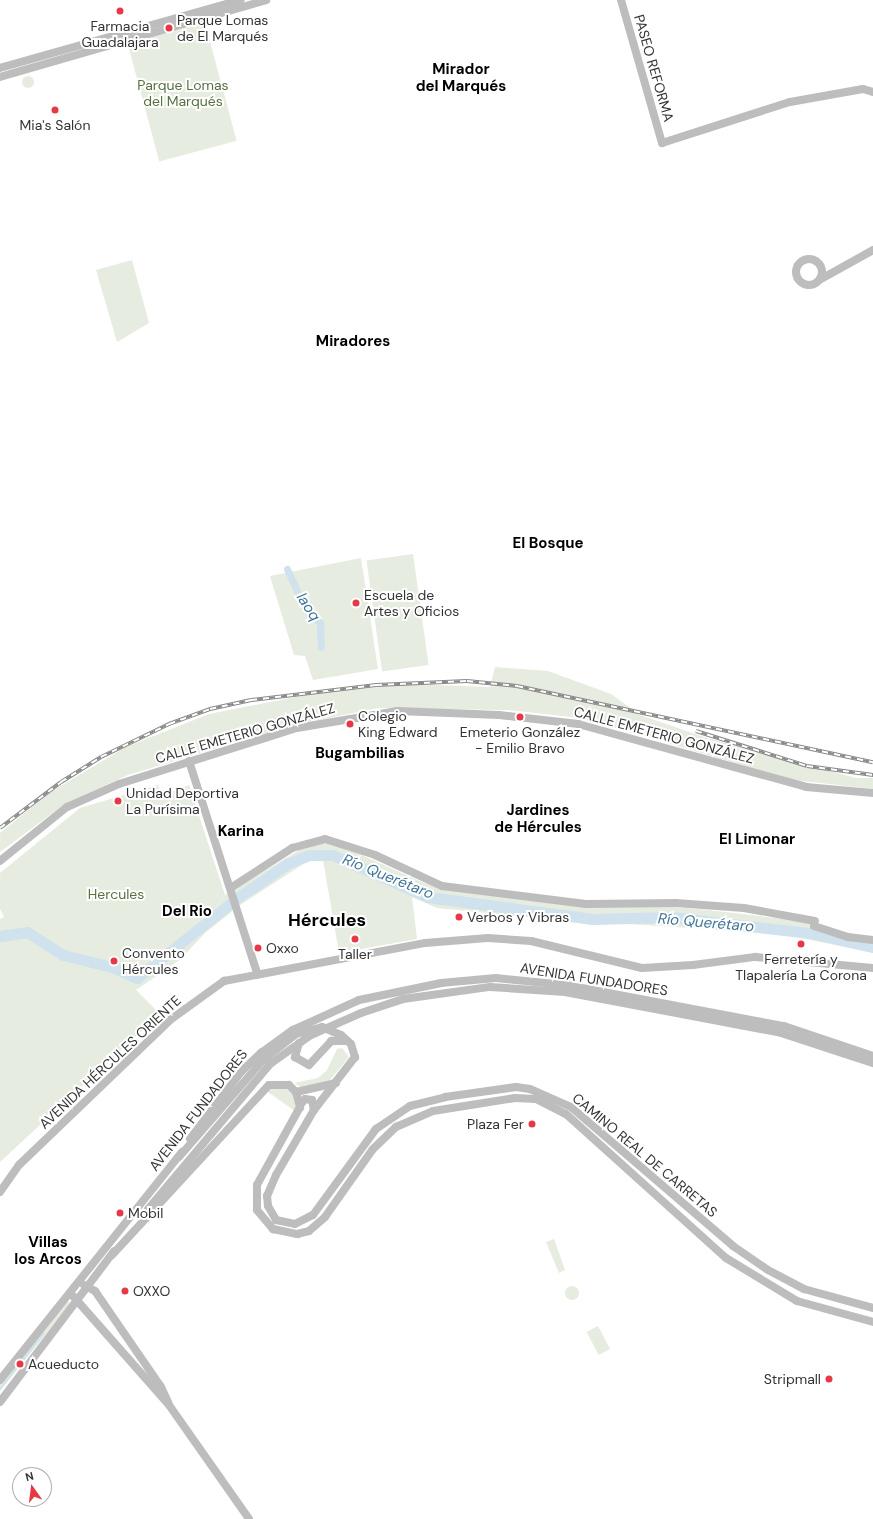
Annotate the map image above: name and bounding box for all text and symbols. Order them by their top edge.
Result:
marker: Farmacia Guadalajara [115,6,125,16]
place label: Parque Lomas de El Marqués [177,12,268,44]
street label: PASEO REFORMA [631,12,677,124]
place label: Farmacia Guadalajara [81,18,159,50]
marker: Parque Lomas de El Marqués [164,23,174,33]
district label: Mirador del Marqués [416,60,506,95]
park label: Parque Lomas del Marqués [137,77,229,110]
marker: Mia's Salón [50,105,60,115]
place label: Mia's Salón [20,117,90,133]
district label: Miradores [316,333,390,351]
district label: El Bosque [512,535,584,553]
place label: Escuela de Artes y Oficios [364,587,459,620]
water label: Iaoq [292,589,324,625]
marker: Escuela de Artes y Oficios [351,598,361,608]
street label: CALLE EMETERIO GONZÁLEZ [153,699,337,767]
street label: CALLE EMETERIO GONZÁLEZ [572,703,756,767]
place label: Colegio King Edward [358,708,438,740]
marker: Emeterio González - Emilio Bravo [515,712,525,722]
marker: Colegio King Edward [345,719,355,729]
place label: Emeterio González - Emilio Bravo [460,724,580,756]
district label: Bugambilias [315,745,405,763]
place label: Unidad Deportiva La Purísima [126,785,239,818]
marker: Unidad Deportiva La Purísima [113,796,123,806]
district label: Jardines de Hércules [494,801,582,836]
district label: Karina [218,823,264,841]
district label: El Limonar [719,831,795,849]
water label: Río Querétaro [340,851,436,903]
park label: Hercules [88,886,144,902]
district label: Del Rio [162,903,212,921]
district label: Hércules [288,909,366,931]
place label: Verbos y Vibras [467,909,569,925]
water label: Río Querétaro [657,910,755,936]
marker: Verbos y Vibras [454,912,464,922]
marker: Taller [350,934,360,944]
marker: Ferretería y Tlapalería La Corona [796,939,806,949]
place label: Oxxo [266,940,299,956]
marker: Oxxo [253,943,263,953]
place label: Convento Hércules [122,945,185,978]
place label: Taller [338,946,372,962]
place label: Ferretería y Tlapalería La Corona [735,951,867,984]
marker: Convento Hércules [109,956,119,966]
street label: AVENIDA FUNDADORES [519,959,669,999]
street label: AVENIDA HÉRCULES ORIENTE [36,992,184,1132]
street label: AVENIDA FUNDADORES [145,1046,251,1174]
street label: CAMINO REAL DE CARRETAS [569,1089,721,1221]
place label: Plaza Fer [467,1116,524,1132]
marker: Plaza Fer [527,1119,537,1129]
place label: Mobil [128,1205,163,1221]
marker: Mobil [115,1208,125,1218]
district label: Villas los Arcos [14,1233,82,1268]
place label: OXXO [133,1283,170,1299]
marker: OXXO [120,1286,130,1296]
place label: Acueducto [28,1356,99,1372]
marker: Acueducto [15,1359,25,1369]
place label: Stripmall [764,1371,821,1387]
marker: Stripmall [824,1374,834,1384]
north arrow [12,1467,52,1507]
text: N [24,1469,35,1484]

